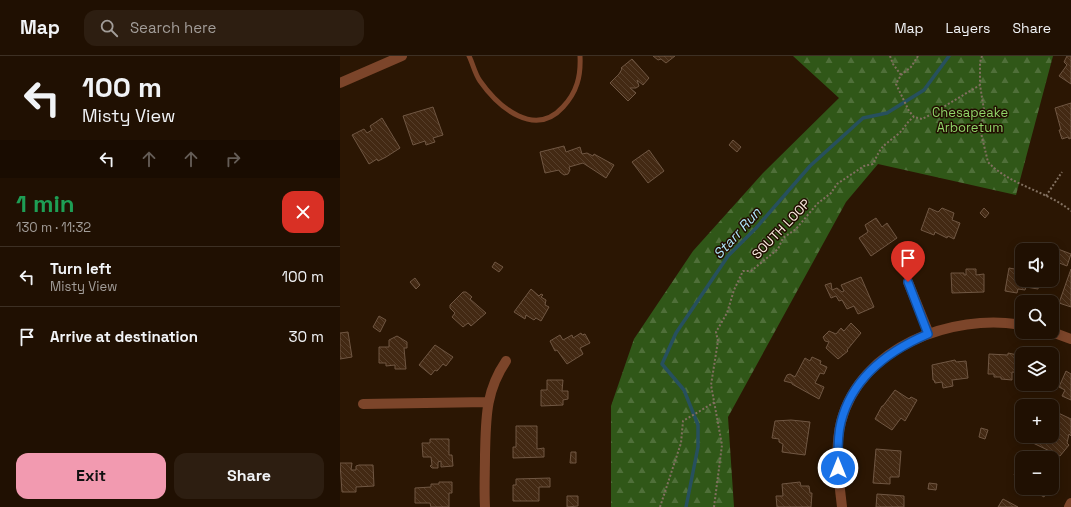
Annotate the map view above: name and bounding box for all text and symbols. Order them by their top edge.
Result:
search box [84,10,364,46]
text: Map [20,15,60,40]
icon: search [98,17,120,39]
text: Search here [130,18,216,37]
text: Map [894,19,924,37]
text: Layers [946,19,990,37]
text: Share [1012,19,1051,37]
text: 100 m [82,69,162,105]
icon: left [16,72,68,124]
text: Misty View [82,104,175,127]
park label: Chesapeake Arboretum [932,104,1008,136]
icon: left [96,148,118,170]
icon: ahead [138,148,160,170]
icon: ahead [180,148,202,170]
icon: right [222,148,244,170]
text: 1 min [16,188,75,219]
button: close [282,191,324,233]
street label: SOUTH LOOP [748,195,814,263]
water label: Starr Run [709,203,765,262]
text: 130 m · 11:32 [16,219,91,236]
pin [891,241,925,282]
map controls [1015,243,1059,495]
button: sound [1015,243,1059,287]
icon: arrive [897,247,919,269]
text: Turn left [50,259,112,278]
icon: left [16,266,38,288]
text: 100 m [282,267,324,286]
text: Misty View [50,278,117,295]
button: search [1015,295,1059,339]
icon: arrive [16,326,38,348]
text: Arrive at destination [50,327,198,346]
text: 30 m [289,327,324,346]
button: layers [1015,347,1059,391]
button: + [1015,399,1059,443]
position arrow [817,447,859,489]
button: − [1015,451,1059,495]
button: Exit [16,453,166,499]
button: Share [174,453,324,499]

